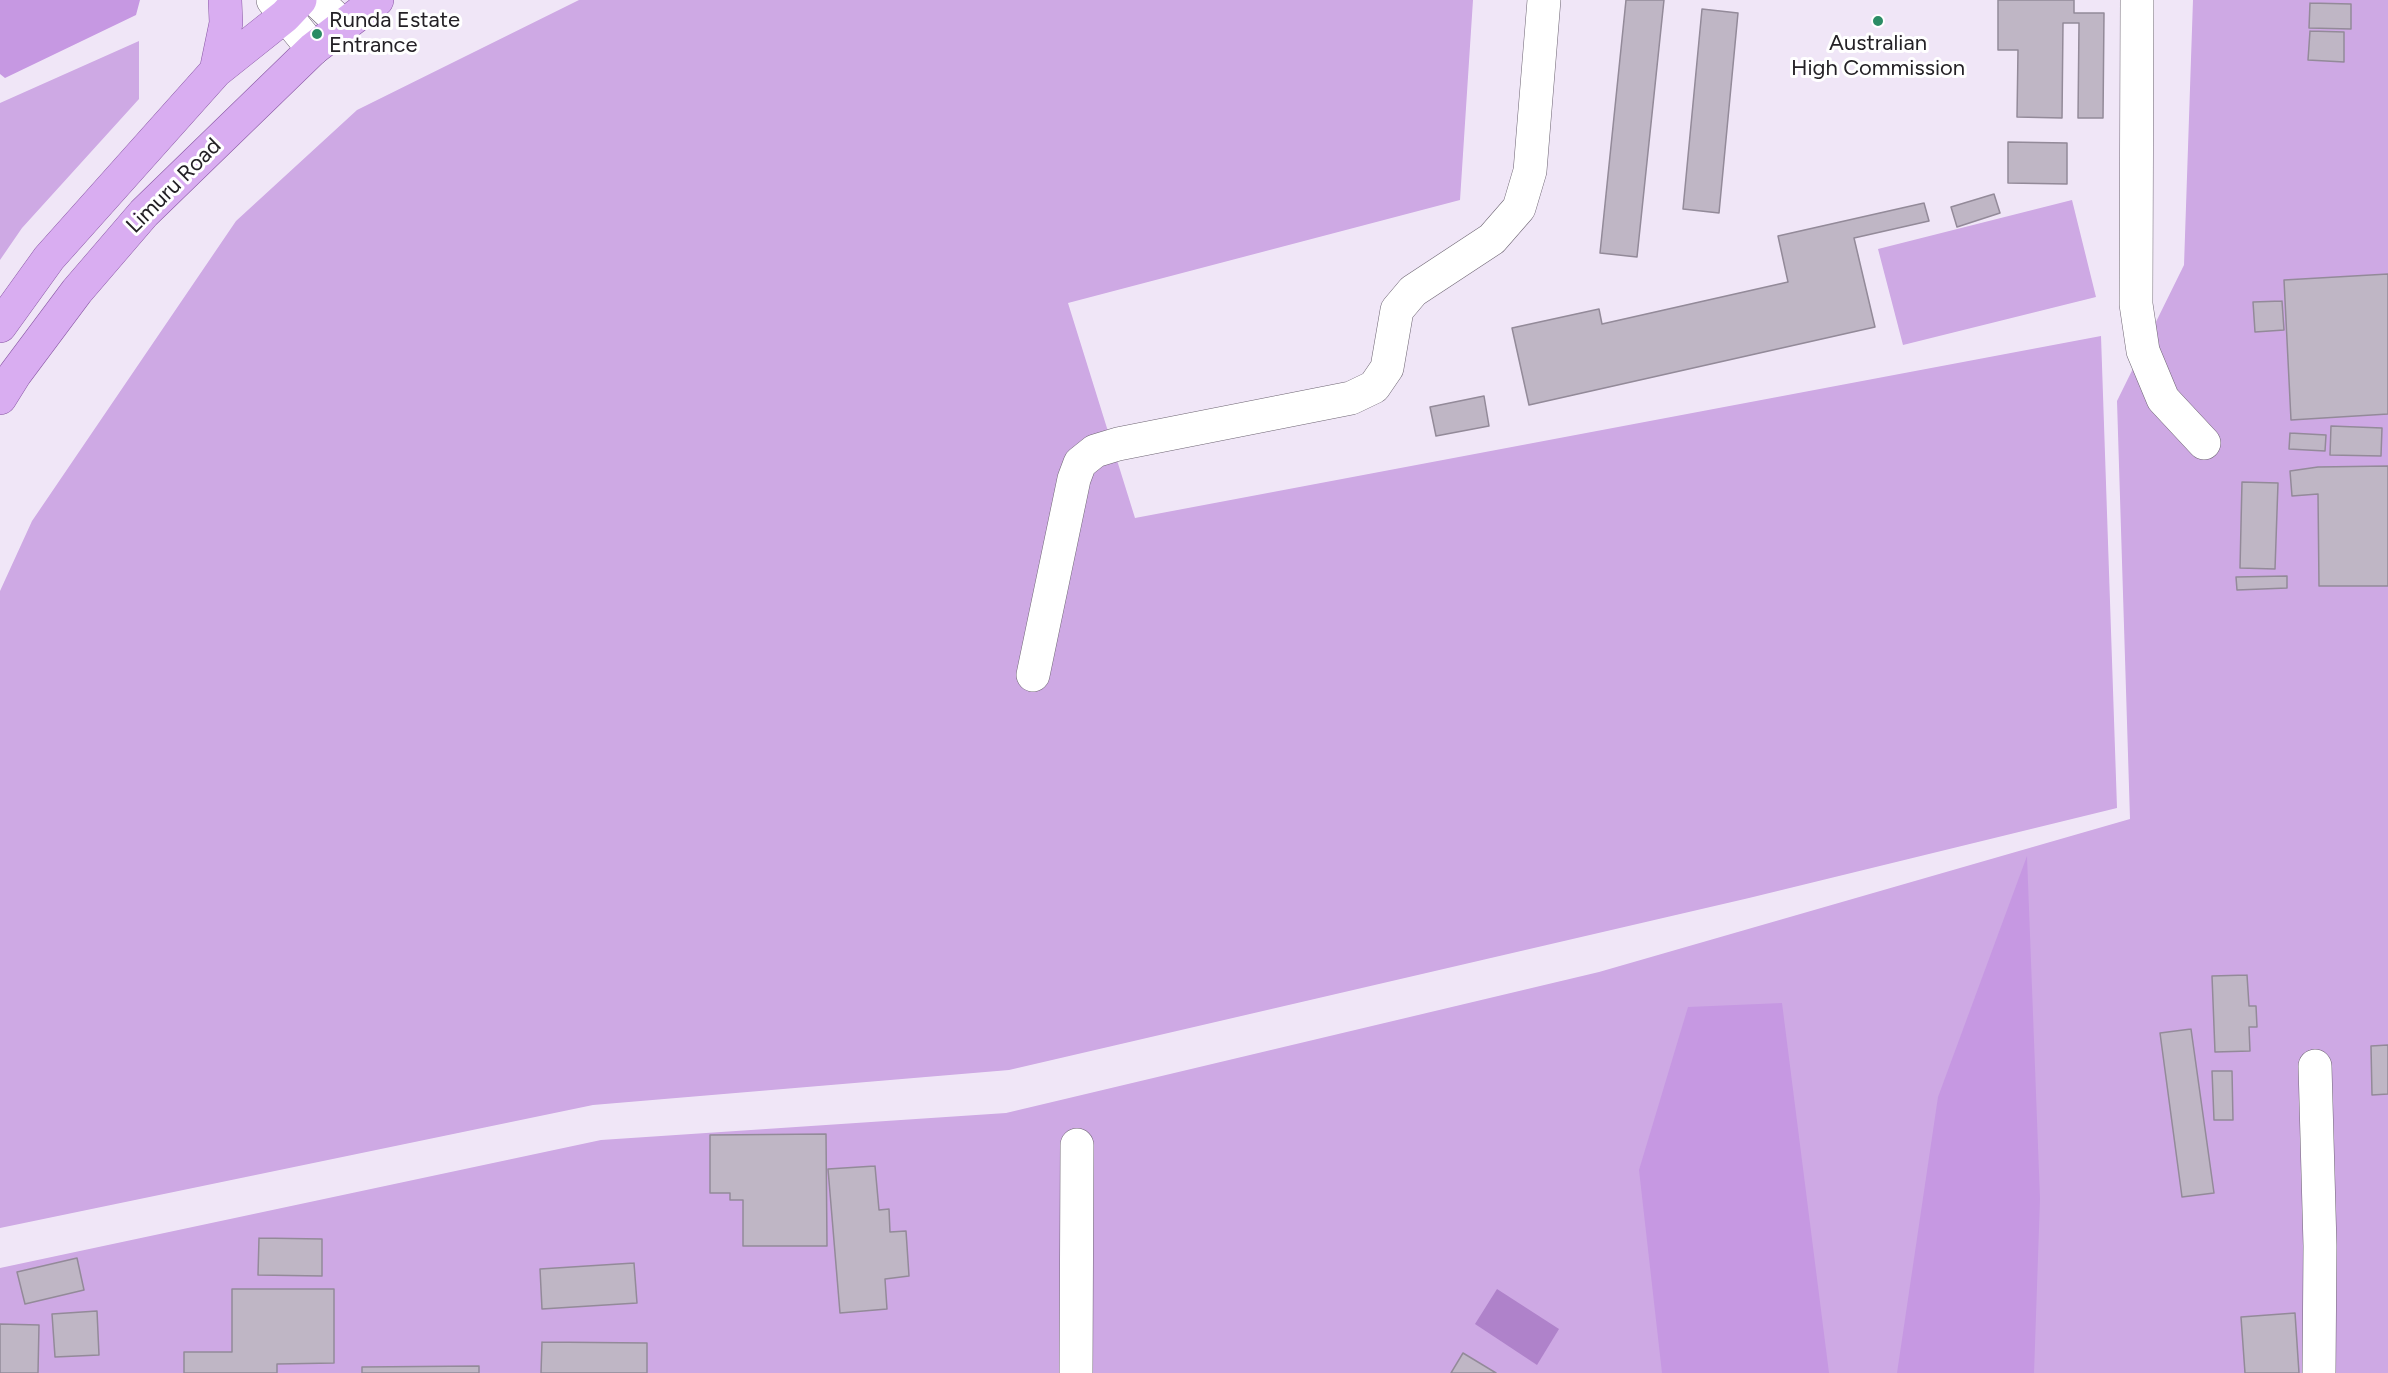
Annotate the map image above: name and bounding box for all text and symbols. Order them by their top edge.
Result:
place label: Runda Estate Entrance [329,8,460,60]
marker: Australian High Commission [1871,14,1885,28]
marker: Runda Estate Entrance [310,27,324,41]
place label: Australian High Commission [1791,31,1965,82]
street label: Limuru Road [121,133,227,239]

